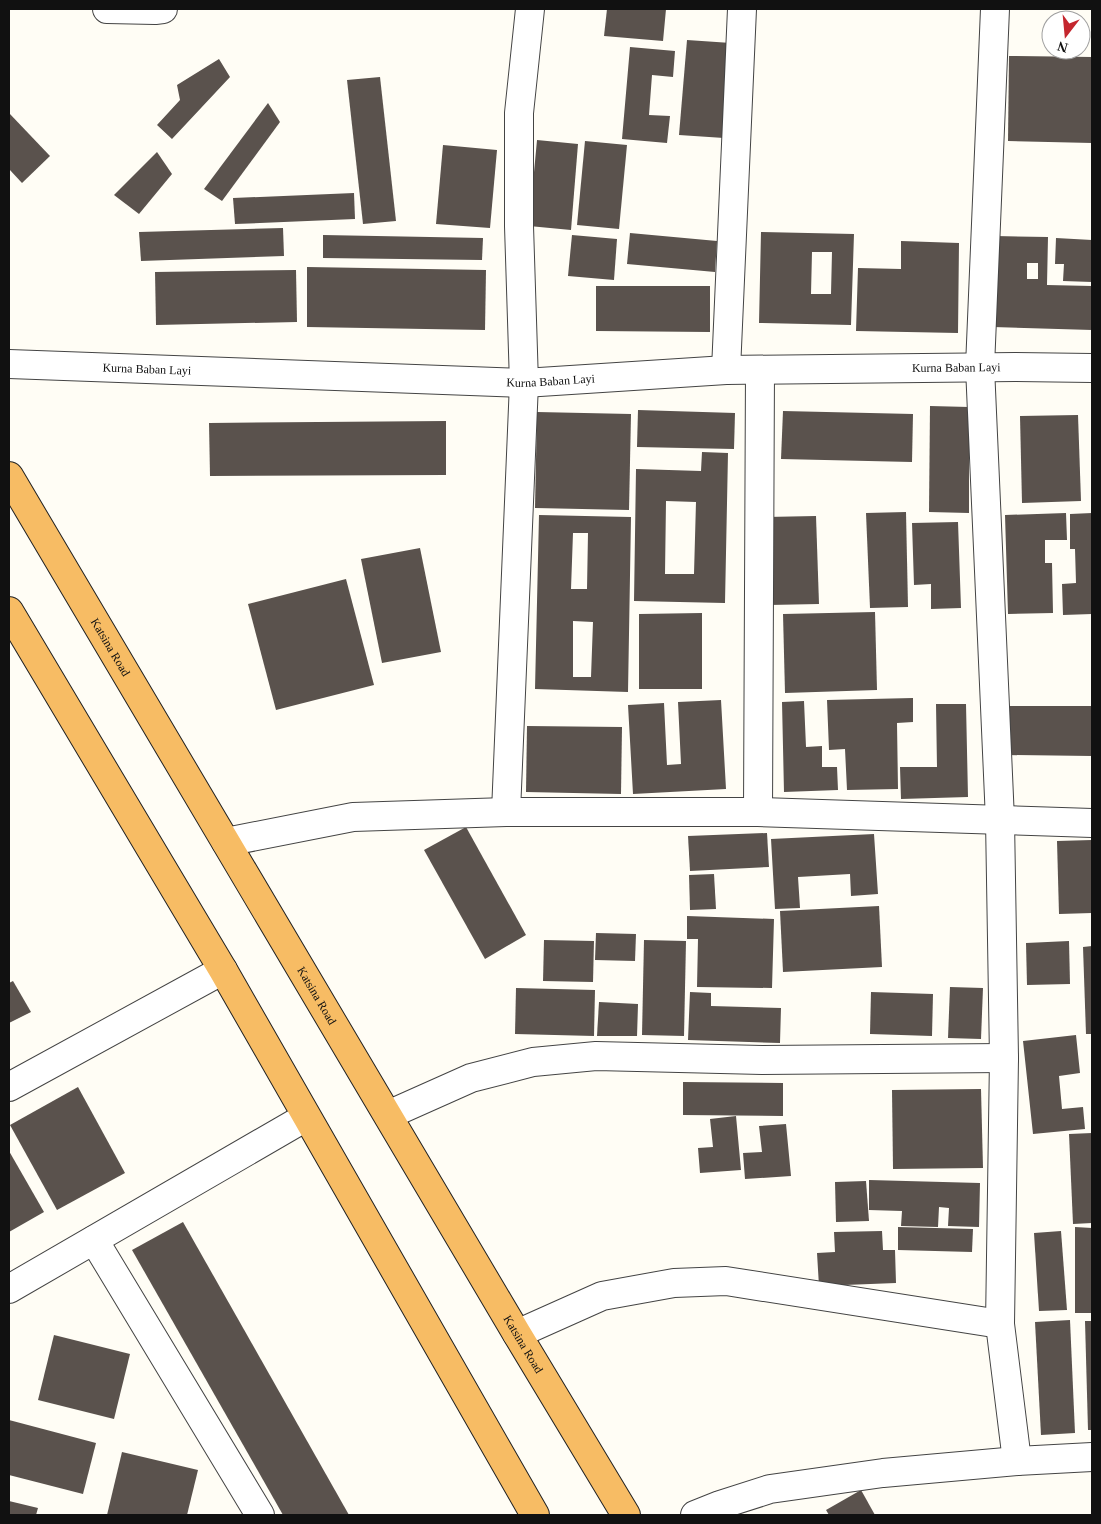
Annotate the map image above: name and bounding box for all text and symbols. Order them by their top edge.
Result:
north arrow [1041,10,1091,60]
text: N [1056,38,1069,56]
street label: Kurna Baban Layi [102,360,192,378]
street label: Kurna Baban Layi [912,360,1001,375]
street label: Kurna Baban Layi [506,371,596,390]
street label: Katsina Road [88,616,133,679]
street label: Katsina Road [294,964,339,1027]
street label: Katsina Road [500,1313,546,1376]

